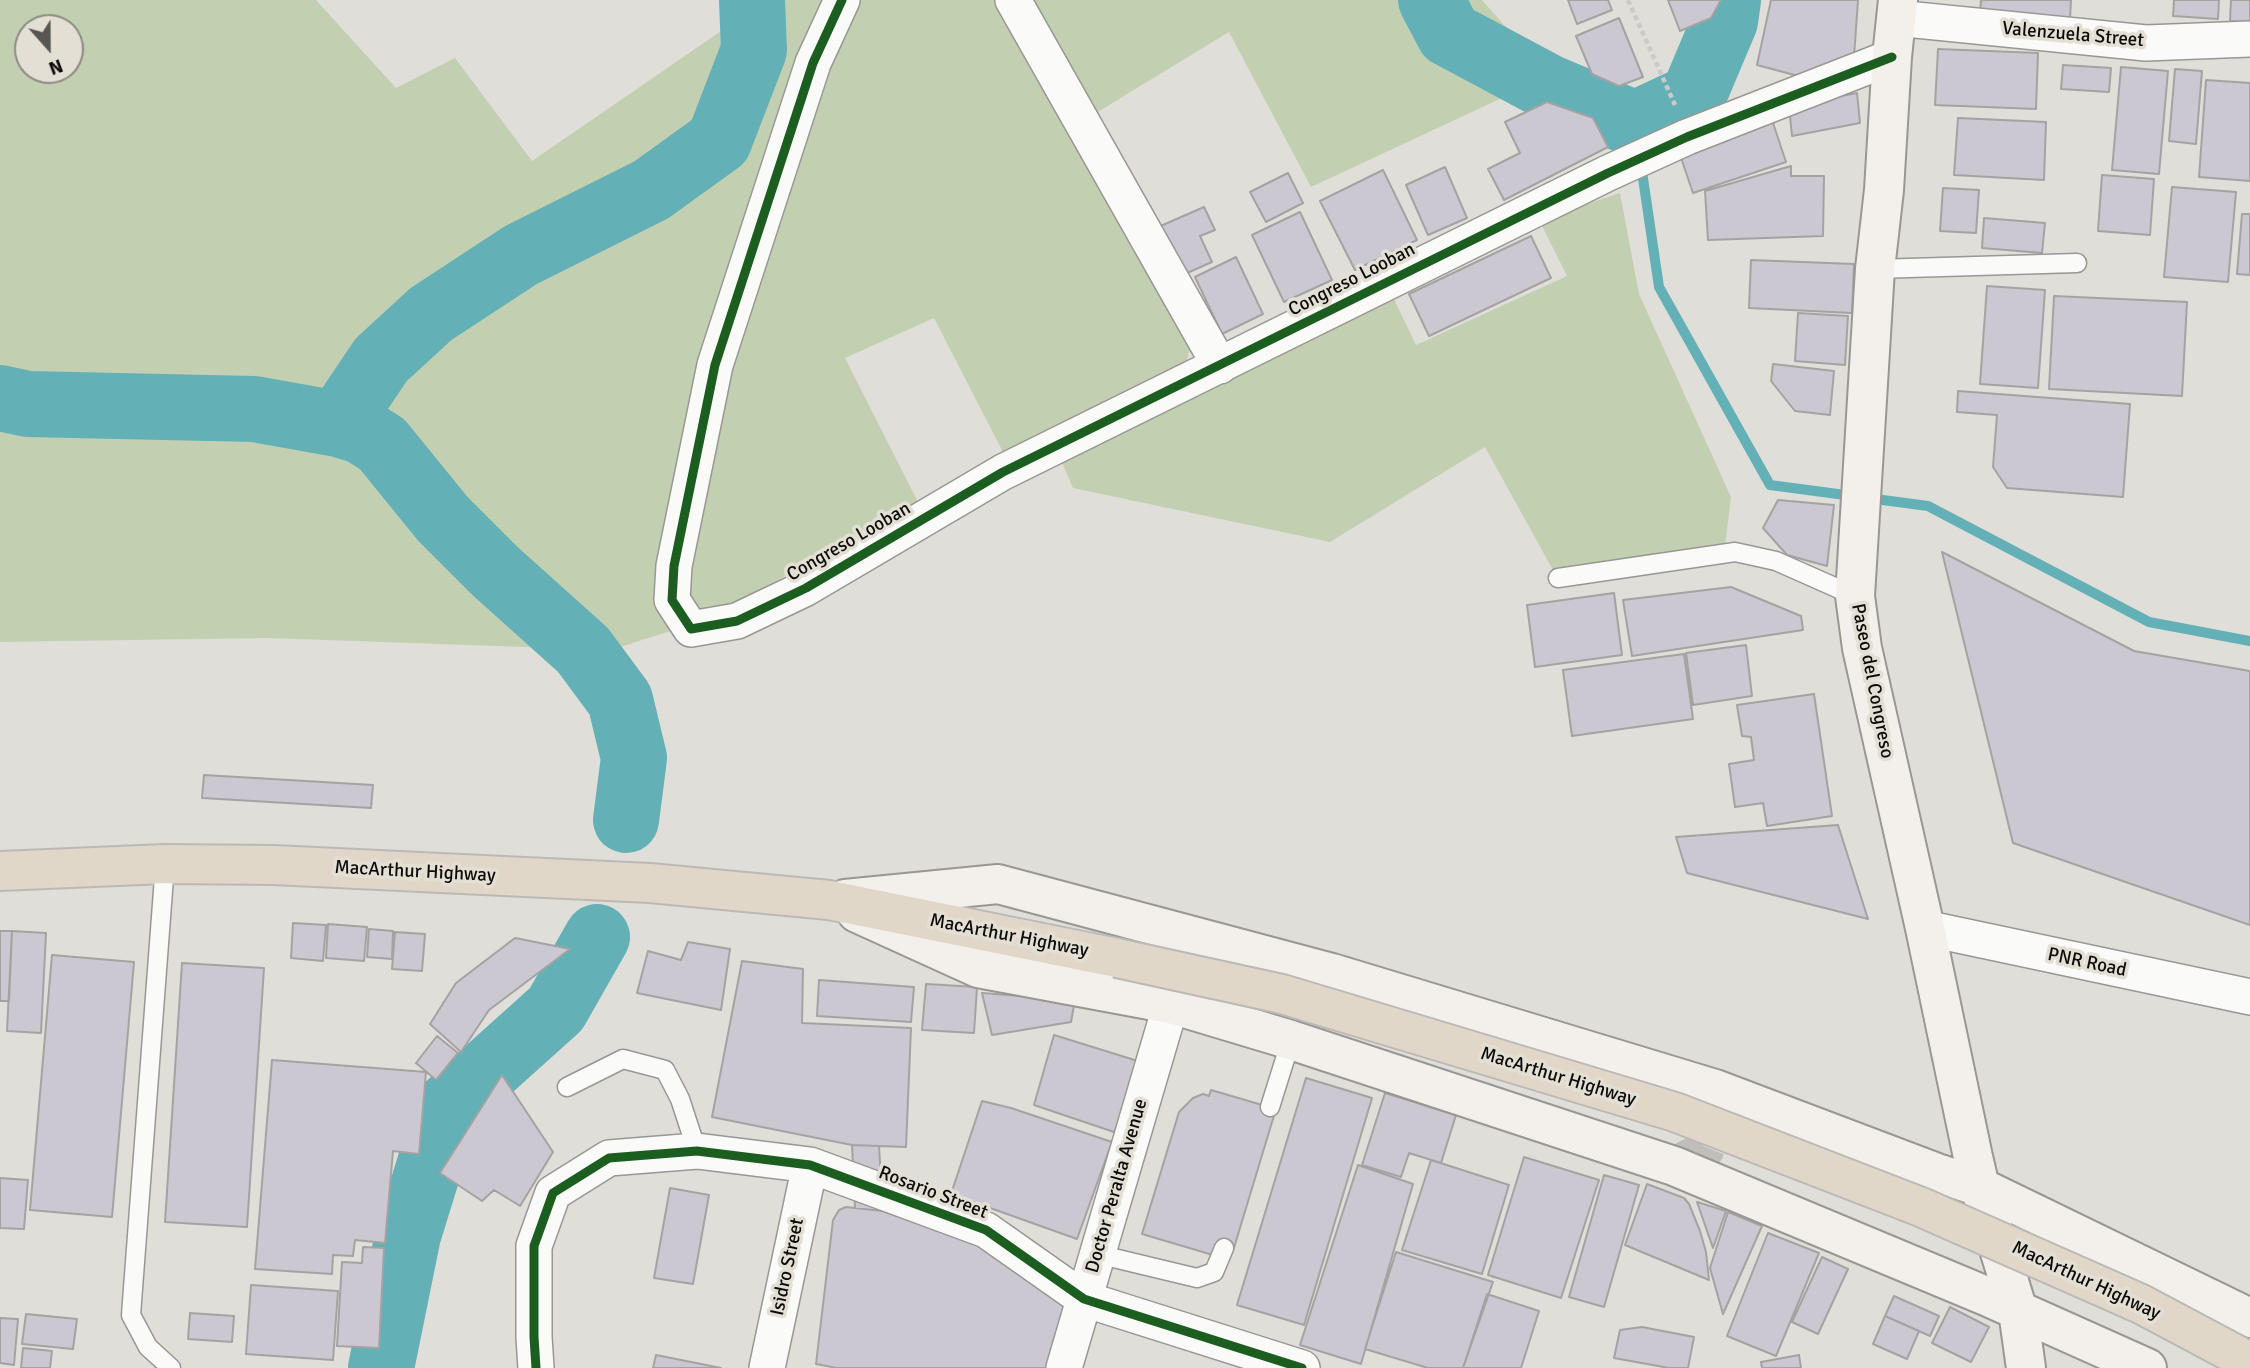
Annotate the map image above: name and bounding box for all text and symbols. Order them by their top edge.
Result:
north arrow [14,14,84,84]
street label: Valenzuela Street [2001,17,2145,53]
text: N [45,53,66,80]
street label: Congreso Looban [1285,238,1419,322]
street label: Congreso Looban [783,497,915,587]
street label: Paseo del Congreso [1846,602,1898,760]
street label: MacArthur Highway [334,856,496,888]
street label: MacArthur Highway [928,909,1090,963]
street label: PNR Road [2046,944,2128,982]
street label: MacArthur Highway [1478,1043,1638,1111]
street label: Doctor Peralta Avenue [1081,1096,1153,1276]
street label: Rosario Street [875,1162,991,1224]
street label: Isidro Street [767,1216,809,1318]
street label: MacArthur Highway [2008,1237,2164,1325]

